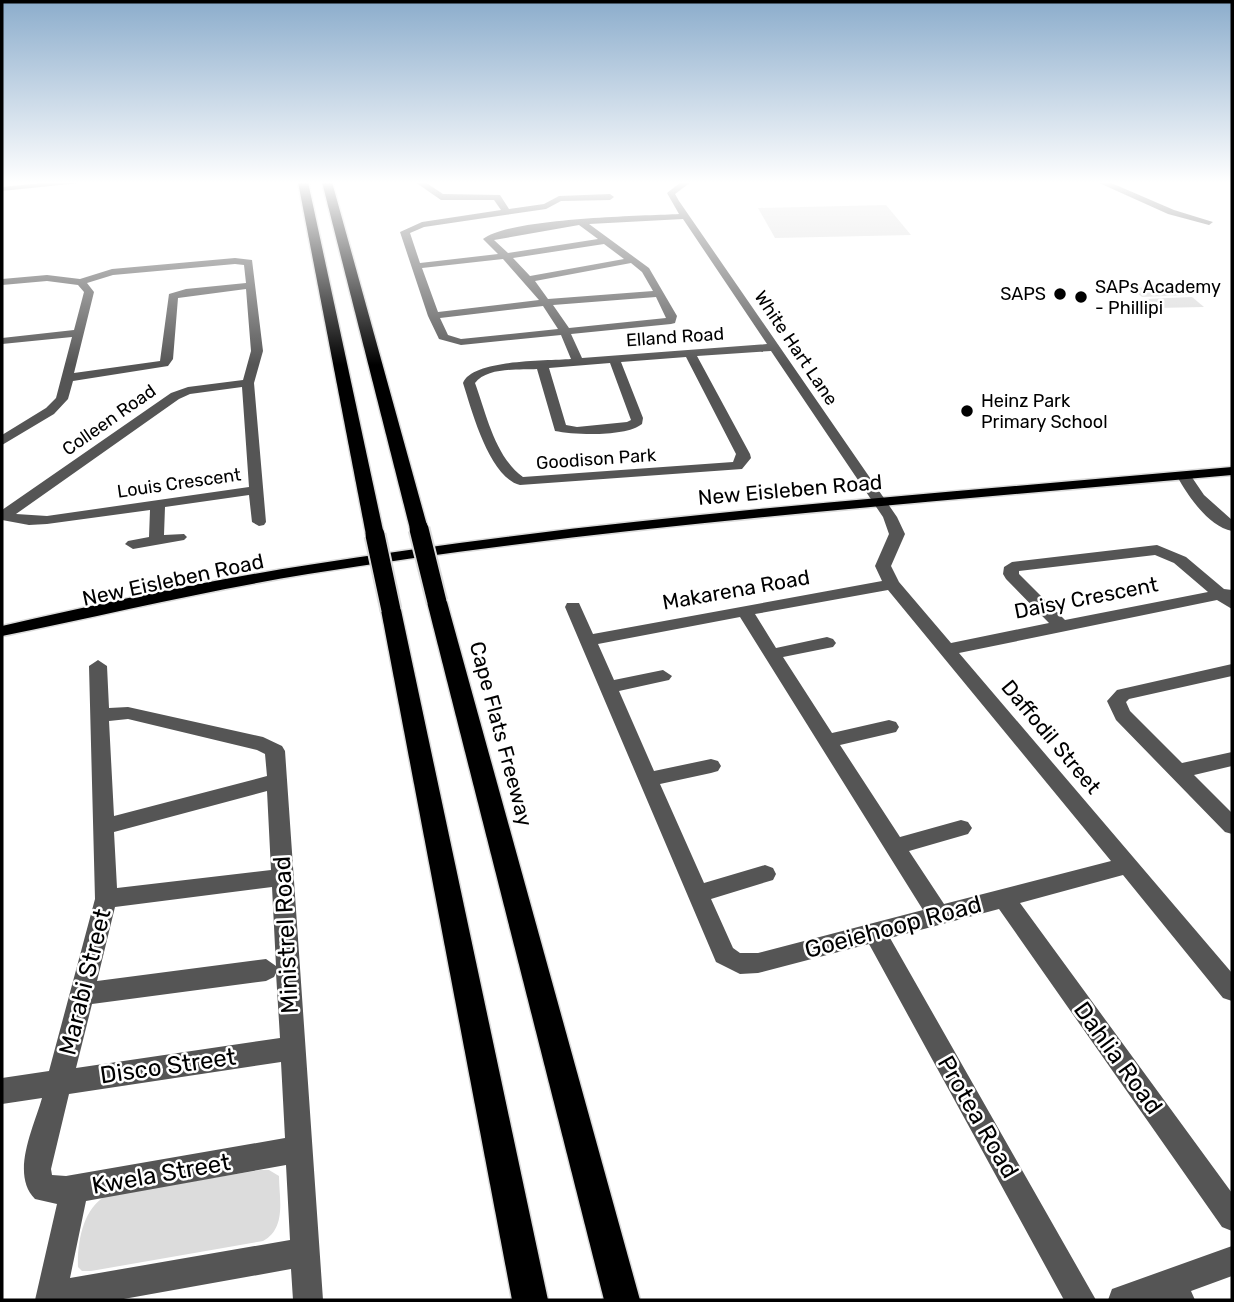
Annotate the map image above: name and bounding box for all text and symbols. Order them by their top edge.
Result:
place label: SAPs Academy - Phillipi [1095,276,1221,319]
place label: SAPS [1000,283,1046,305]
marker: SAPS [1052,286,1068,302]
street label: White Hart Lane [750,287,842,409]
marker: SAPs Academy - Phillipi [1073,289,1089,305]
street label: Elland Road [625,323,725,351]
street label: Colleen Road [58,380,160,460]
place label: Heinz Park Primary School [981,390,1108,433]
marker: Heinz Park Primary School [959,403,975,419]
street label: Goodison Park [535,444,657,474]
street label: Louis Crescent [116,463,242,503]
street label: New Eisleben Road [697,469,883,510]
street label: New Eisleben Road [80,548,266,611]
street label: Makarena Road [660,564,812,615]
street label: Daisy Crescent [1012,571,1160,624]
street label: Cape Flats Freeway [465,639,538,829]
street label: Daffodil Street [997,675,1106,799]
street label: Ministrel Road [268,856,304,1014]
street label: Goeiehoop Road [801,890,985,964]
street label: Marabi Street [53,906,117,1058]
street label: Dahlia Road [1068,996,1168,1120]
street label: Disco Street [98,1043,238,1089]
street label: Protea Road [932,1051,1024,1183]
street label: Kwela Street [90,1148,232,1200]

